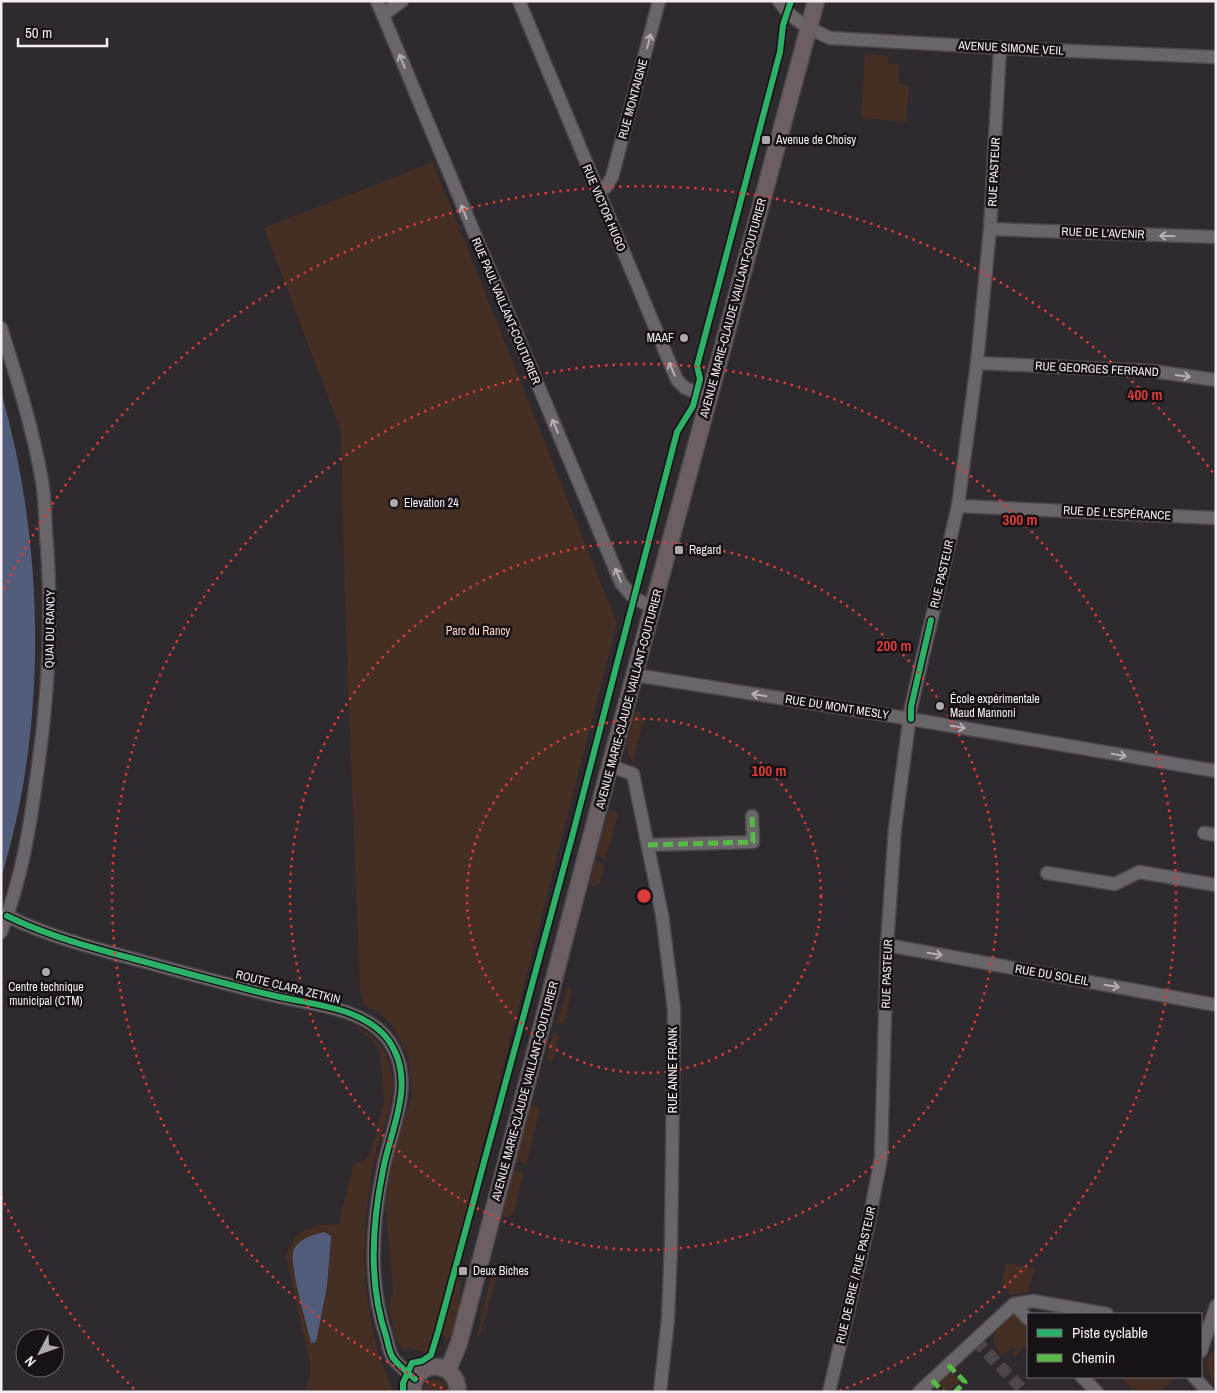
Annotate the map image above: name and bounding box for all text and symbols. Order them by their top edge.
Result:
scale bar [18,15,106,47]
text: 50 m [25,22,52,43]
one-way arrow [644,34,654,50]
street label: AVENUE SIMONE VEIL [957,37,1065,59]
one-way arrow [397,54,407,69]
street label: RUE MONTAIGNE [615,57,651,141]
place label: Avenue de Choisy [775,132,856,148]
marker: Avenue de Choisy [760,134,772,146]
street label: RUE PASTEUR [984,137,1004,207]
street label: RUE VICTOR HUGO [579,162,630,254]
street label: AVENUE MARIE-CLAUDE VAILLANT-COUTURIER [696,197,770,420]
one-way arrow [459,205,469,220]
street label: RUE DE L'AVENIR [1061,224,1145,242]
one-way arrow [1159,231,1175,240]
street label: RUE PAUL VAILLANT-COUTURIER [468,235,544,387]
place label: MAAF [647,330,674,346]
marker: MAAF [678,332,690,344]
street label: RUE GEORGES FERRAND [1035,358,1159,380]
one-way arrow [667,362,677,377]
one-way arrow [1175,371,1191,381]
text: 400 m [1128,384,1162,405]
one-way arrow [549,419,559,434]
place label: Elevation 24 [404,495,459,511]
marker: Elevation 24 [388,497,400,509]
street label: RUE DE L'ESPÉRANCE [1063,502,1171,524]
text: 300 m [1003,509,1037,530]
street label: RUE PASTEUR [926,538,958,610]
place label: Regard [689,542,721,558]
marker: Regard [673,544,685,556]
one-way arrow [613,568,623,583]
street label: AVENUE MARIE-CLAUDE VAILLANT-COUTURIER [592,588,666,811]
street label: QUAI DU RANCY [41,589,59,668]
park label: Parc du Rancy [446,623,510,639]
text: 200 m [877,635,911,656]
one-way arrow [751,689,767,699]
street label: RUE DU MONT MESLY [784,691,890,723]
place label: École expérimentale Maud Mannoni [950,691,1040,721]
marker: École expérimentale Maud Mannoni [934,700,946,712]
one-way arrow [950,723,966,733]
one-way arrow [1110,750,1126,760]
text: 100 m [752,760,786,781]
centre of rings [635,887,653,905]
street label: RUE PASTEUR [878,939,896,1009]
one-way arrow [927,950,943,960]
street label: RUE DU SOLEIL [1014,961,1091,989]
marker: Centre technique municipal (CTM) [40,966,52,978]
street label: ROUTE CLARA ZETKIN [234,966,342,1008]
place label: Centre technique municipal (CTM) [8,979,84,1009]
street label: AVENUE MARIE-CLAUDE VAILLANT-COUTURIER [488,980,562,1203]
one-way arrow [1104,982,1120,991]
street label: RUE ANNE FRANK [665,1026,681,1113]
street label: RUE DE BRIE / RUE PASTEUR [832,1205,880,1345]
place label: Deux Biches [473,1263,529,1279]
marker: Deux Biches [457,1265,469,1277]
legend [1027,1313,1202,1378]
text: Piste cyclable [1072,1322,1148,1343]
north arrow [15,1328,65,1378]
text: Chemin [1072,1347,1115,1368]
text: N [21,1352,40,1371]

